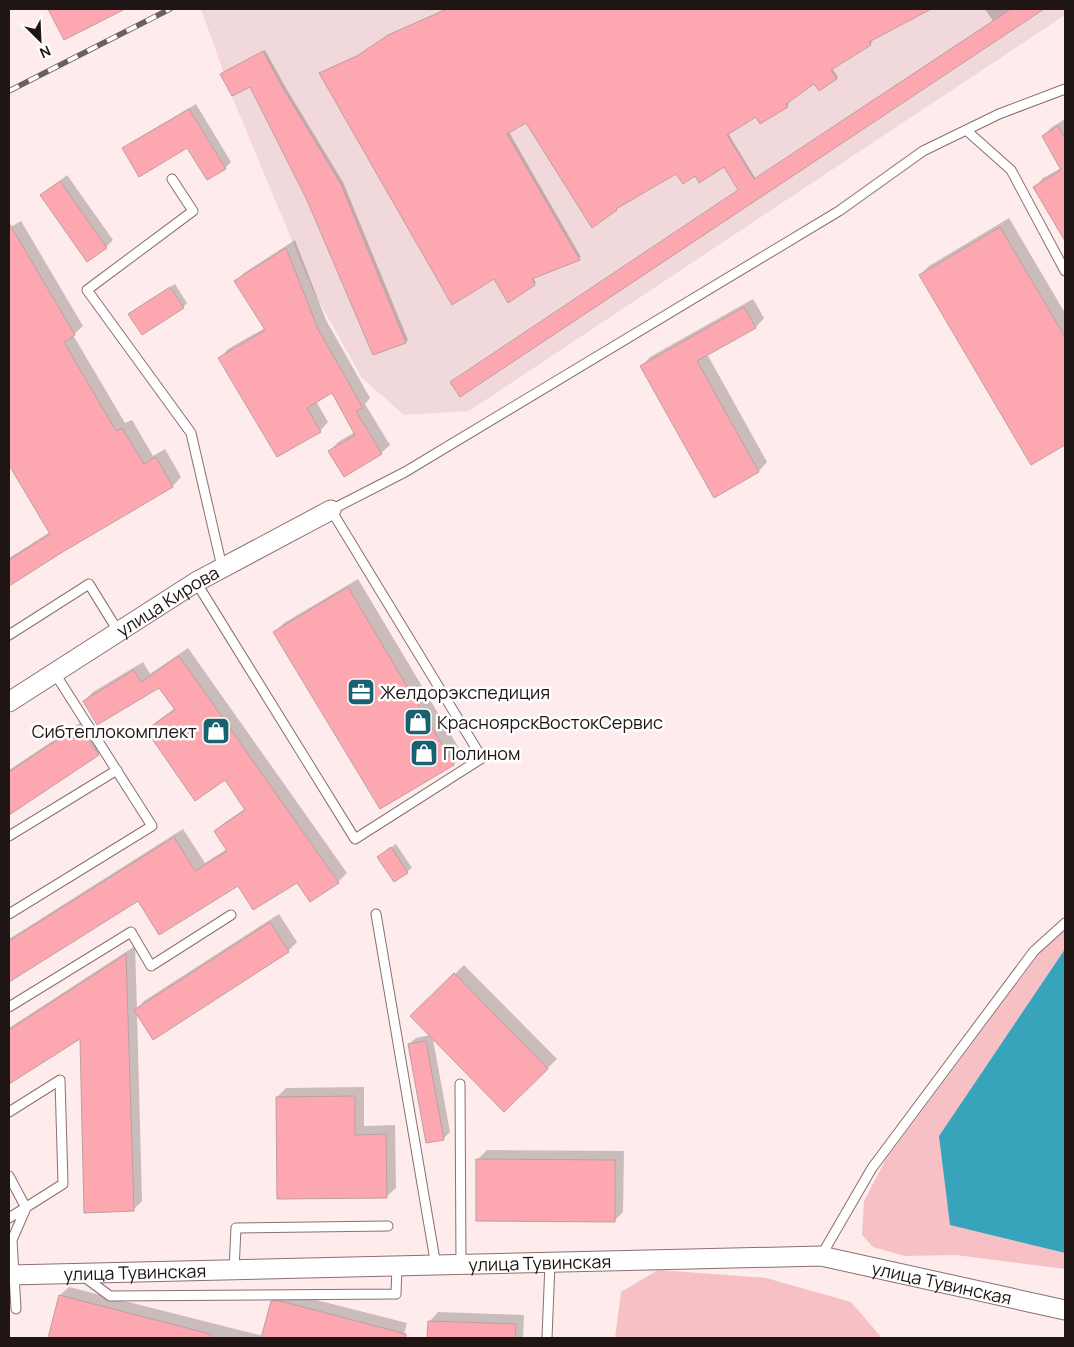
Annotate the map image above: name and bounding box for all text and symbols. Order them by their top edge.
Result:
north arrow [15,15,65,65]
text: N [37,42,54,63]
street label: улица Кирова [112,560,223,642]
office icon: Желдорэкспедиция [346,677,376,707]
place label: Желдорэкспедиция [380,680,550,704]
shop icon: КрасноярскВостокСервис [403,707,433,737]
place label: КрасноярскВостокСервис [437,710,663,734]
shop icon: Сибтеплокомплект [201,716,231,746]
place label: Сибтеплокомплект [32,719,197,743]
shop icon: Полином [409,738,439,768]
place label: Полином [443,741,520,765]
street label: улица Тувинская [468,1249,612,1276]
street label: улица Тувинская [870,1256,1014,1310]
street label: улица Тувинская [63,1258,207,1286]

